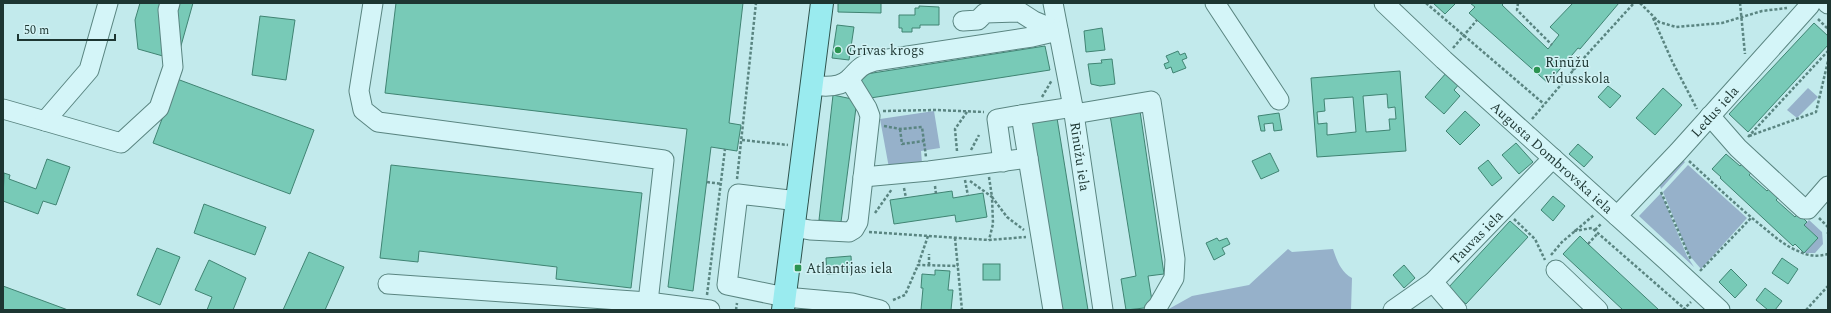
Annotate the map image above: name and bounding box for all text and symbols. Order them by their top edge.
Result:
scale bar [18,16,115,42]
text: 50 m [24,21,49,40]
place label: Grīvas krogs [846,40,924,61]
marker: Grīvas krogs [833,45,843,55]
place label: Rīnūžu vidusskola [1544,52,1610,89]
marker: Rīnūžu vidusskola [1532,65,1542,75]
street label: Ledus iela [1686,81,1743,142]
street label: Augusta Dombrovska iela [1486,96,1618,218]
street label: Rīnūžu iela [1065,120,1096,193]
street label: Tauvas iela [1445,205,1508,269]
place label: Atlantijas iela [806,258,893,279]
marker: Atlantijas iela [793,263,803,273]

